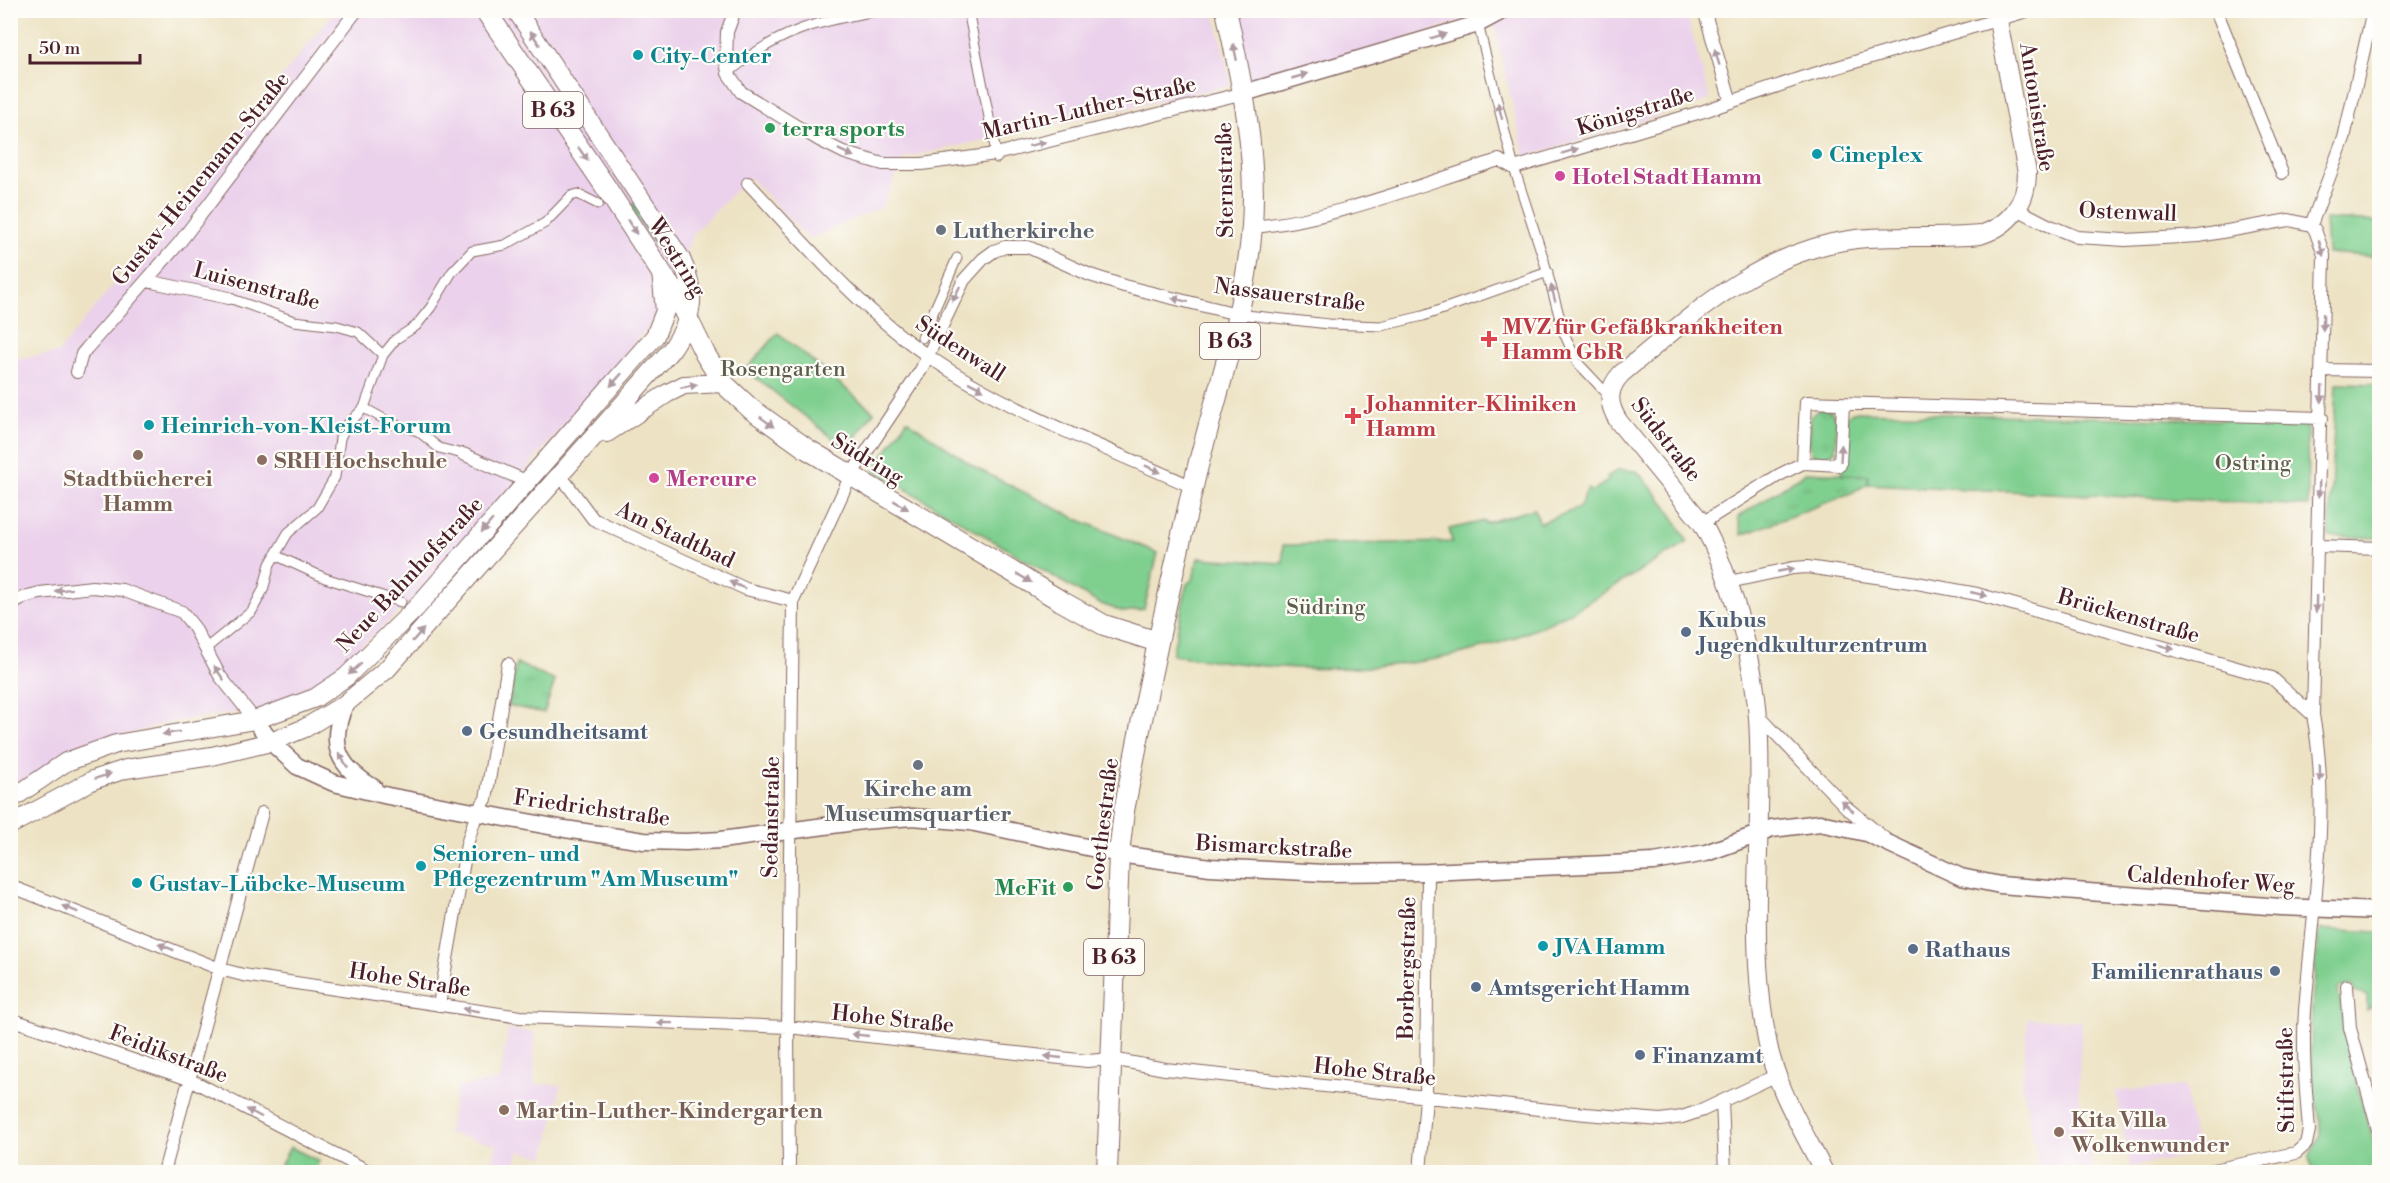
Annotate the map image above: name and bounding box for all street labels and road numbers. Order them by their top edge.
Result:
street label: Antonistraße [2013,40,2060,174]
street label: Gustav-Heinemann-Straße [107,67,296,291]
street label: Martin-Luther-Straße [980,71,1199,146]
street label: Königstraße [1573,81,1698,142]
road number: B 63 [523,92,583,128]
street label: Sternstraße [1211,122,1240,238]
street label: Ostenwall [2078,197,2178,228]
street label: Westring [641,212,712,303]
street label: Luisenstraße [190,257,323,316]
street label: Nassauerstraße [1213,273,1367,318]
street label: Südenwall [910,310,1010,388]
road number: B 63 [1200,323,1260,359]
street label: Südstraße [1625,393,1707,487]
street label: Südring [826,427,909,492]
street label: Neue Bahnhofstraße [331,492,489,658]
street label: Am Stadtbad [611,496,739,575]
street label: Brückenstraße [2054,583,2203,650]
street label: Sedanstraße [757,756,786,878]
street label: Goethestraße [1082,756,1125,892]
street label: Friedrichstraße [512,784,672,833]
street label: Bismarckstraße [1194,830,1353,865]
street label: Caldenhofer Weg [2126,861,2296,900]
street label: Borbergstraße [1393,896,1422,1041]
road number: B 63 [1084,939,1144,975]
street label: Hohe Straße [347,958,473,1003]
street label: Hohe Straße [830,1000,956,1039]
street label: Feidikstraße [105,1019,232,1089]
street label: Stiftstraße [2272,1027,2301,1133]
street label: Hohe Straße [1312,1053,1438,1092]

